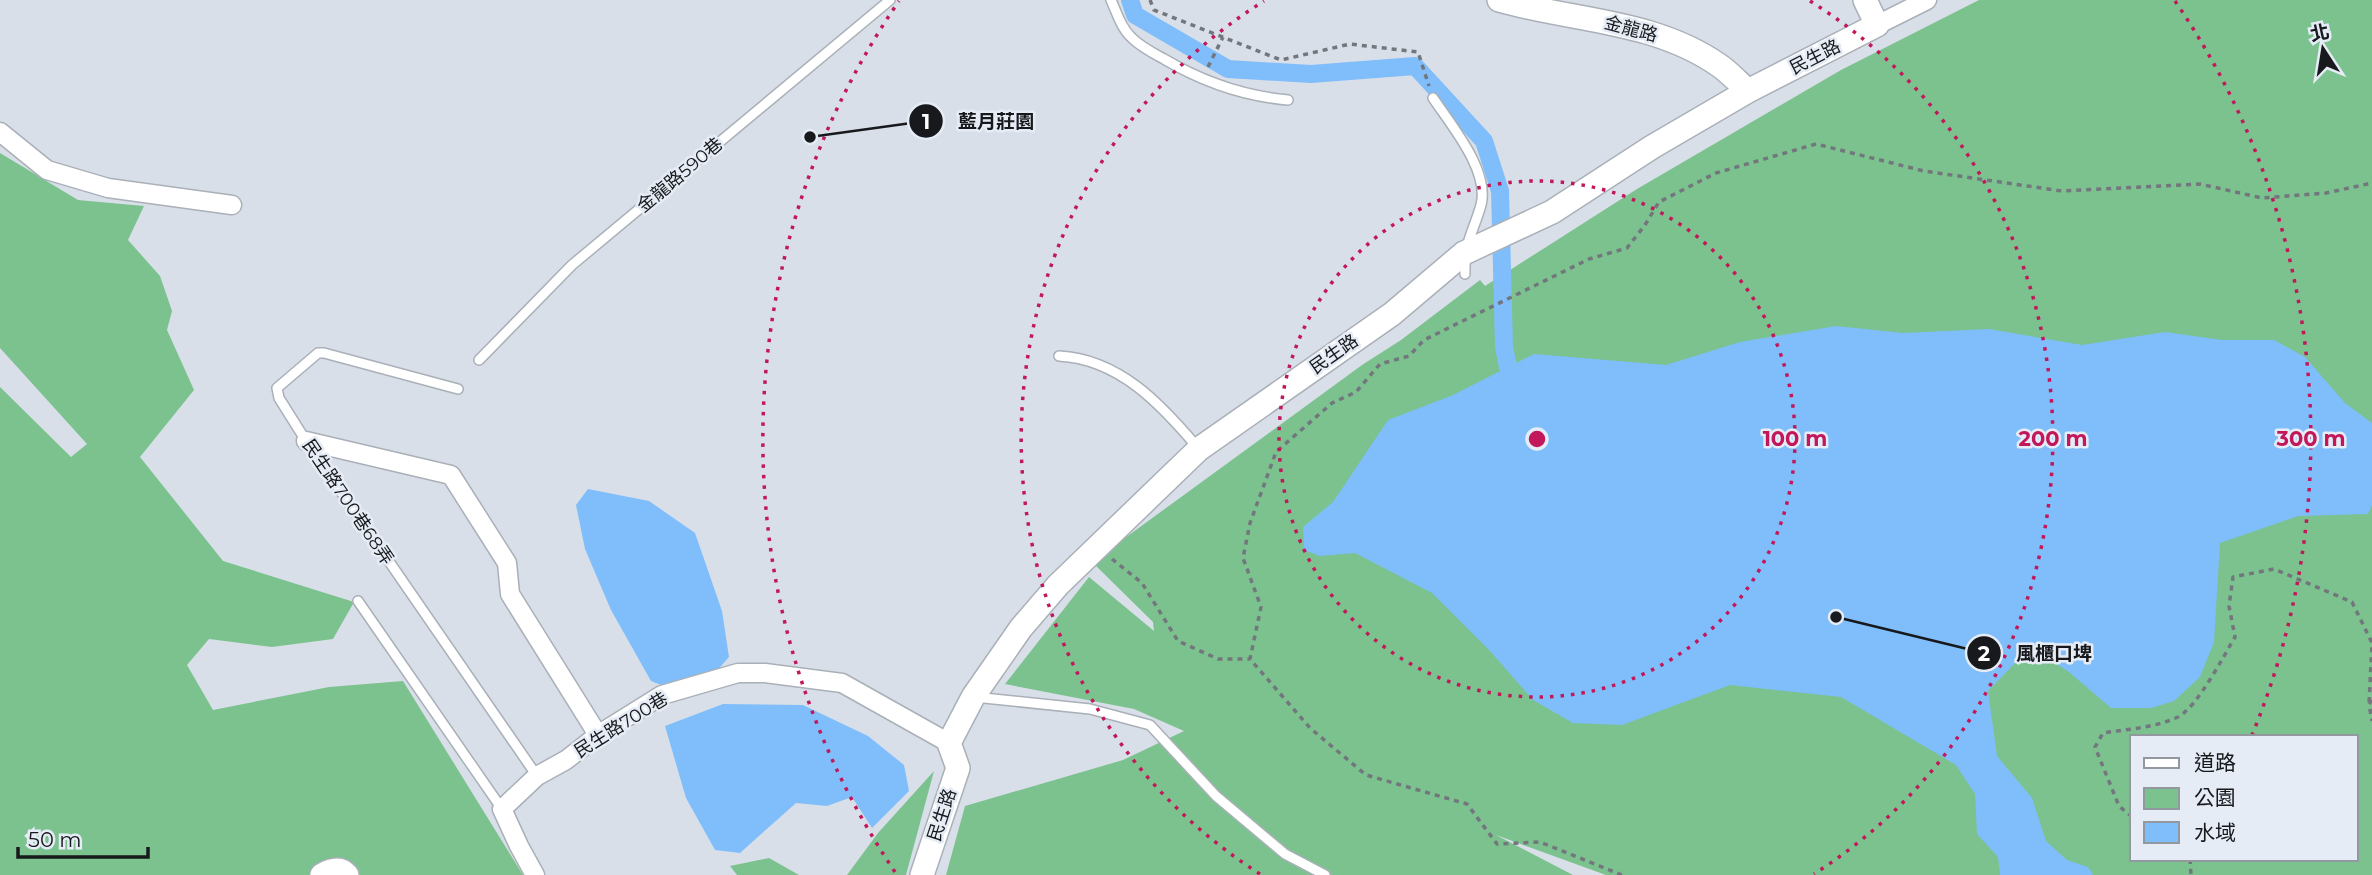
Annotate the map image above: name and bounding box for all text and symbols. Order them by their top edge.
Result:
street label: 金龍路 [1602,11,1660,47]
north arrow [2288,14,2358,84]
text: 北 [2308,20,2331,46]
street label: 民生路 [1786,35,1844,79]
callout: 藍月莊園 [909,101,1048,141]
text: 1 [922,109,930,134]
text: 藍月莊園 [958,110,1034,133]
street label: 金龍路590巷 [633,133,727,217]
street label: 民生路 [1306,330,1362,378]
text: 100 m [1763,426,1827,451]
text: 200 m [2019,426,2087,451]
text: 300 m [2276,426,2345,451]
centre of rings [1525,427,1549,451]
street label: 民生路700巷68弄 [298,435,398,569]
callout: 風櫃口埤 [1967,633,2106,673]
text: 2 [1978,641,1990,666]
text: 風櫃口埤 [2016,642,2092,665]
street label: 民生路700巷 [570,688,672,762]
legend [2130,735,2358,861]
text: 道路 [2194,750,2236,775]
text: 公園 [2194,785,2236,810]
street label: 民生路 [923,786,961,844]
scale bar [18,816,147,860]
text: 水域 [2194,820,2236,845]
text: 50 m [28,827,82,852]

